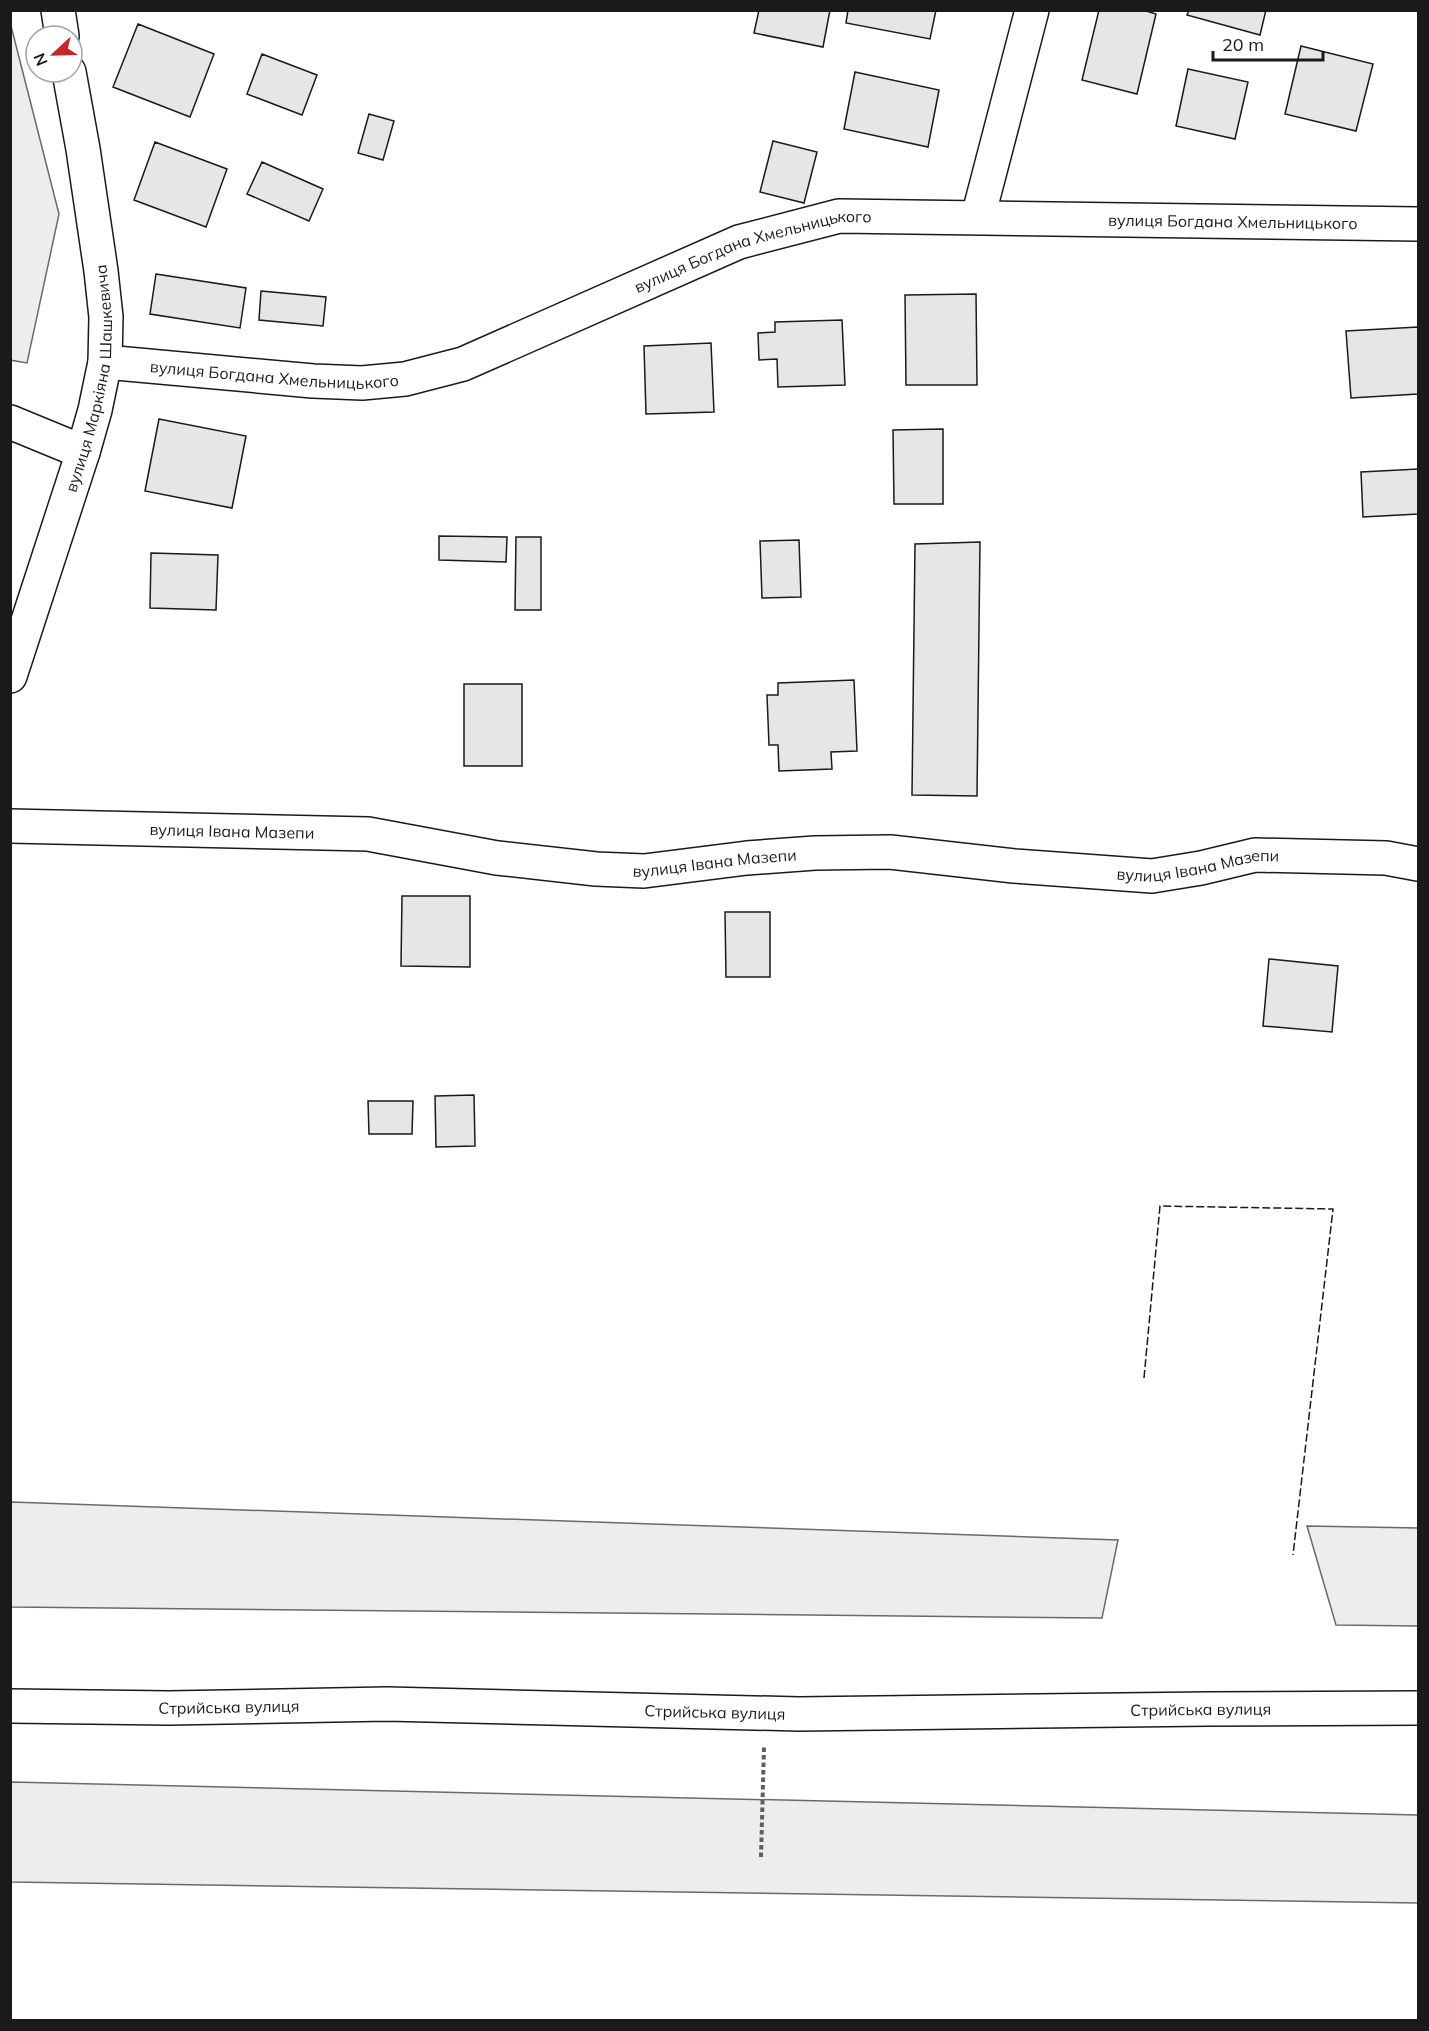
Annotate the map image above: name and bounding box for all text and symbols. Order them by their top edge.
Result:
north arrow [24,24,84,84]
scale bar [1213,24,1322,62]
text: 20 m [1222,33,1264,56]
text: N [29,50,52,69]
street label: вулиця Богдана Хмельницького [631,206,872,297]
street label: вулиця Богдана Хмельницького [1108,210,1358,233]
street label: вулиця Маркіяна Шашкевича [61,263,116,495]
street label: вулиця Богдана Хмельницького [149,356,400,393]
street label: вулиця Івана Мазепи [149,819,315,843]
street label: вулиця Івана Мазепи [632,844,797,881]
street label: вулиця Івана Мазепи [1116,845,1279,886]
street label: Стрийська вулиця [158,1696,300,1718]
street label: Стрийська вулиця [1130,1699,1271,1720]
street label: Стрийська вулиця [644,1700,786,1724]

